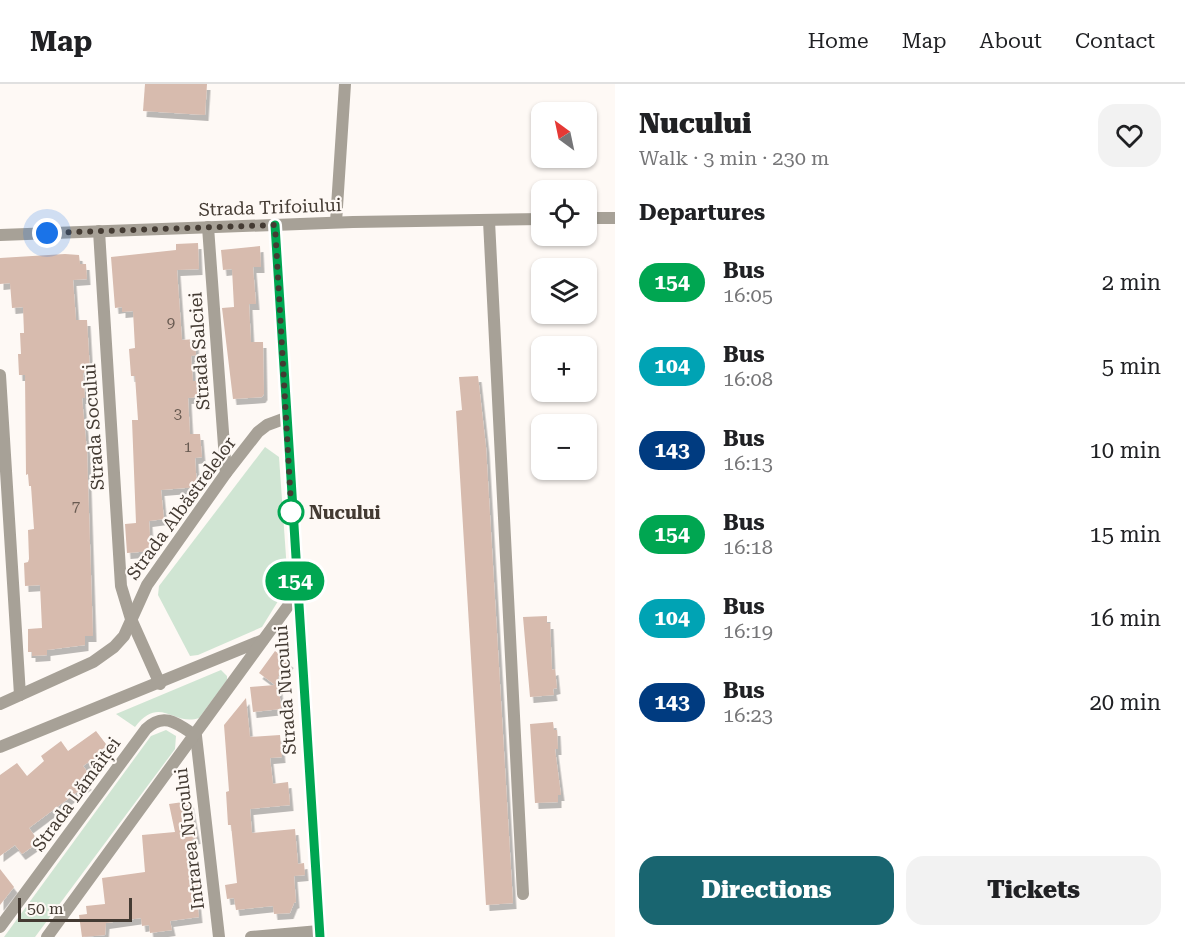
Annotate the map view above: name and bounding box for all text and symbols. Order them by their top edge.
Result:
text: Map [30,25,92,58]
text: Home [808,29,869,53]
text: Map [902,29,947,53]
text: About [980,29,1042,53]
text: Contact [1075,29,1155,53]
north arrow [531,102,597,168]
map controls [531,102,597,480]
button: heart [1098,104,1161,167]
text: Nucului [639,107,751,140]
text: Walk · 3 min · 230 m [639,146,829,170]
button: locate [531,180,597,246]
street label: Strada Trifoiului [198,194,342,220]
text: Departures [639,200,765,225]
your location [32,218,62,248]
button: layers [531,258,597,324]
text: Bus [723,258,765,283]
text: 154 [654,270,690,294]
text: 2 min [1102,270,1161,295]
text: 16:05 [723,283,773,307]
street label: Strada Salciei [184,291,214,411]
house number: 9 [167,314,175,332]
button: + [531,336,597,402]
text: Bus [723,342,765,367]
text: 104 [654,354,690,378]
text: 5 min [1102,354,1161,379]
street label: Strada Socului [78,363,108,491]
text: 16:08 [723,367,773,391]
house number: 3 [174,405,182,423]
button: − [531,414,597,480]
text: Bus [723,426,765,451]
street label: Strada Albăstrelelor [122,432,240,584]
house number: 1 [184,438,192,456]
text: 143 [654,438,690,462]
text: 10 min [1090,438,1161,463]
text: 16:13 [723,451,773,475]
house number: 7 [72,497,80,515]
marker: Nucului [278,499,304,525]
place label: Nucului [309,502,381,523]
text: Bus [723,510,765,535]
text: 154 [654,522,690,546]
text: 15 min [1090,522,1161,547]
text: 16:18 [723,535,773,559]
line badge: 154 [260,562,330,600]
text: 154 [277,569,313,593]
text: Bus [723,594,765,619]
text: 104 [654,606,690,630]
text: 16 min [1090,606,1161,631]
text: 16:19 [723,619,773,643]
street label: Strada Nucului [270,624,300,755]
text: Bus [723,678,765,703]
text: 143 [654,690,690,714]
text: 20 min [1090,690,1161,715]
text: 16:23 [723,703,773,727]
street label: Strada Lămâiței [28,733,125,856]
street label: Intrarea Nucului [170,767,208,911]
button: Directions [639,856,894,925]
button: Tickets [906,856,1161,925]
scale bar [18,895,132,922]
text: 50 m [27,899,64,918]

